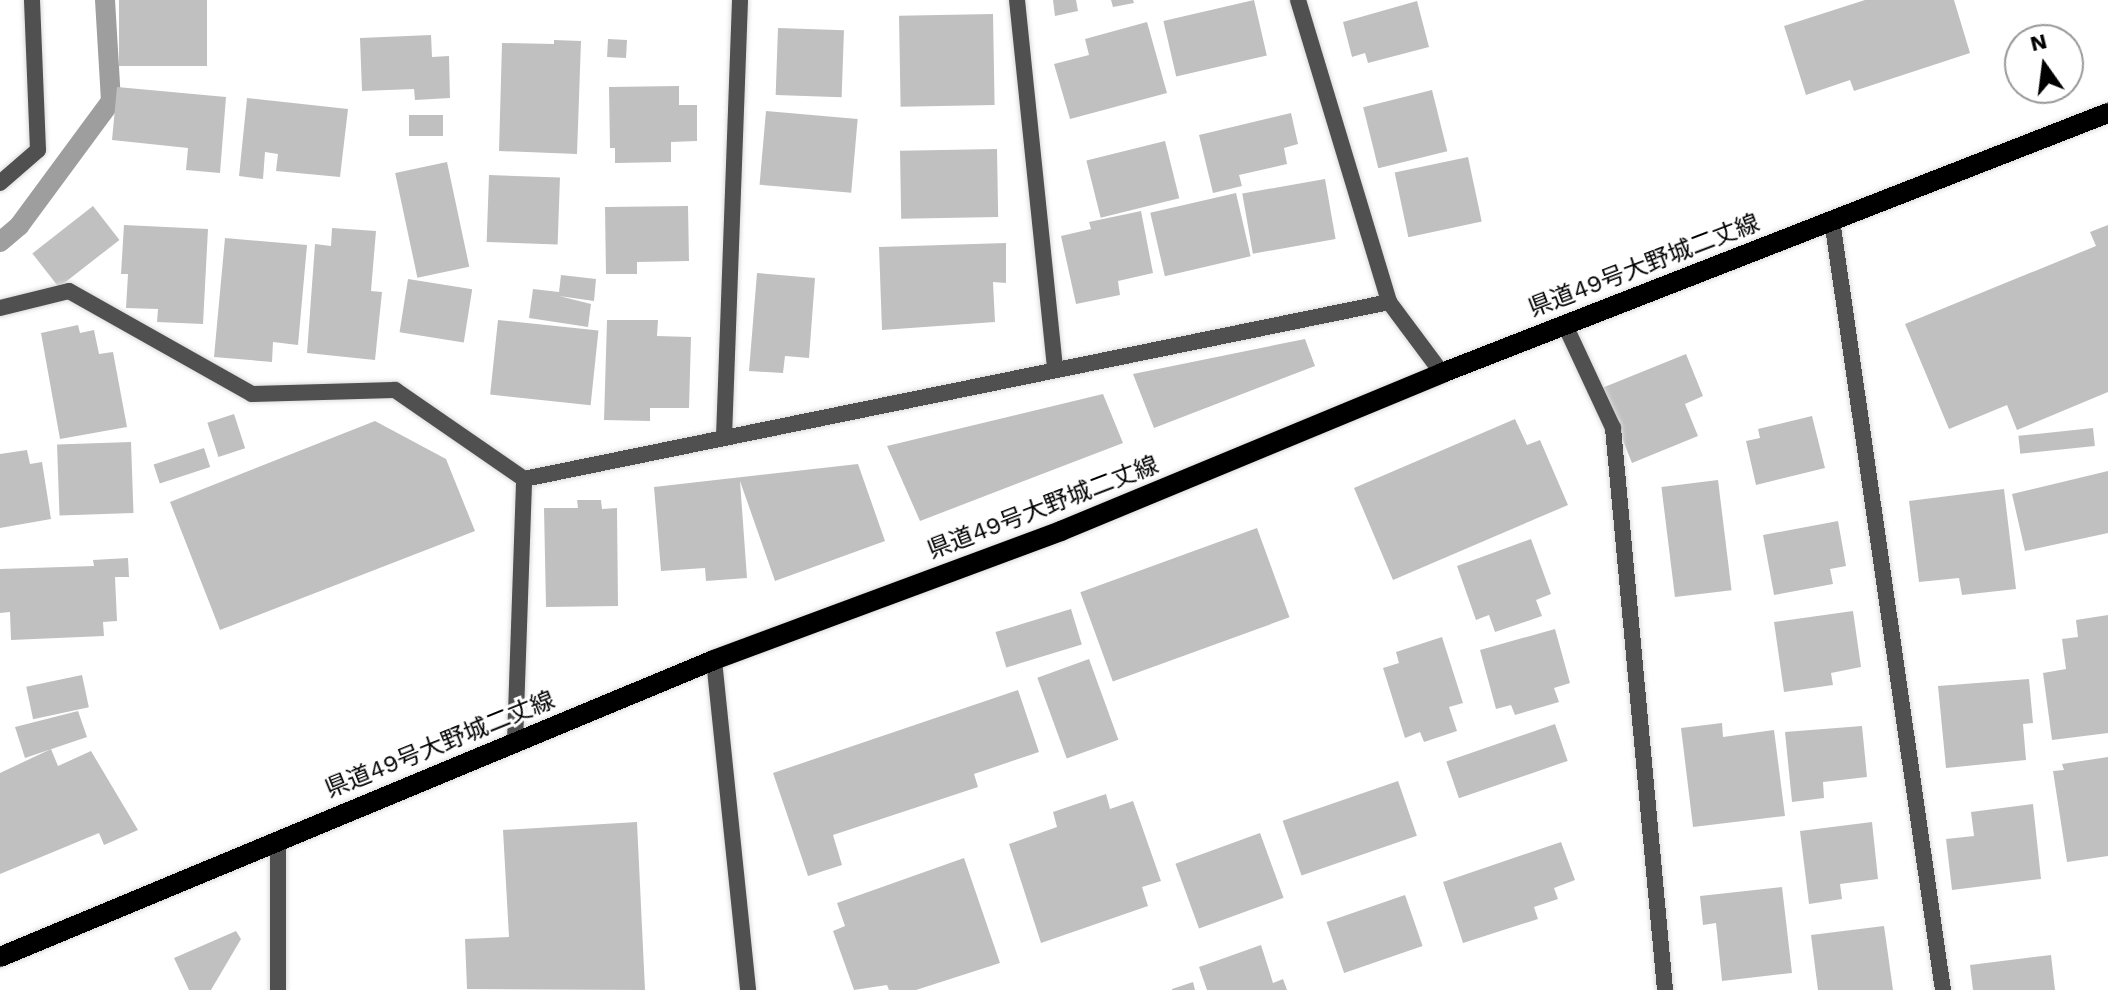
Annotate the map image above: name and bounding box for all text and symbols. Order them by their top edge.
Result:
north arrow [2004,24,2084,104]
text: N [2028,28,2049,56]
street label: 県道49号大野城二丈線 [1524,209,1764,323]
street label: 県道49号大野城二丈線 [923,451,1163,565]
street label: 県道49号大野城二丈線 [321,686,559,804]

